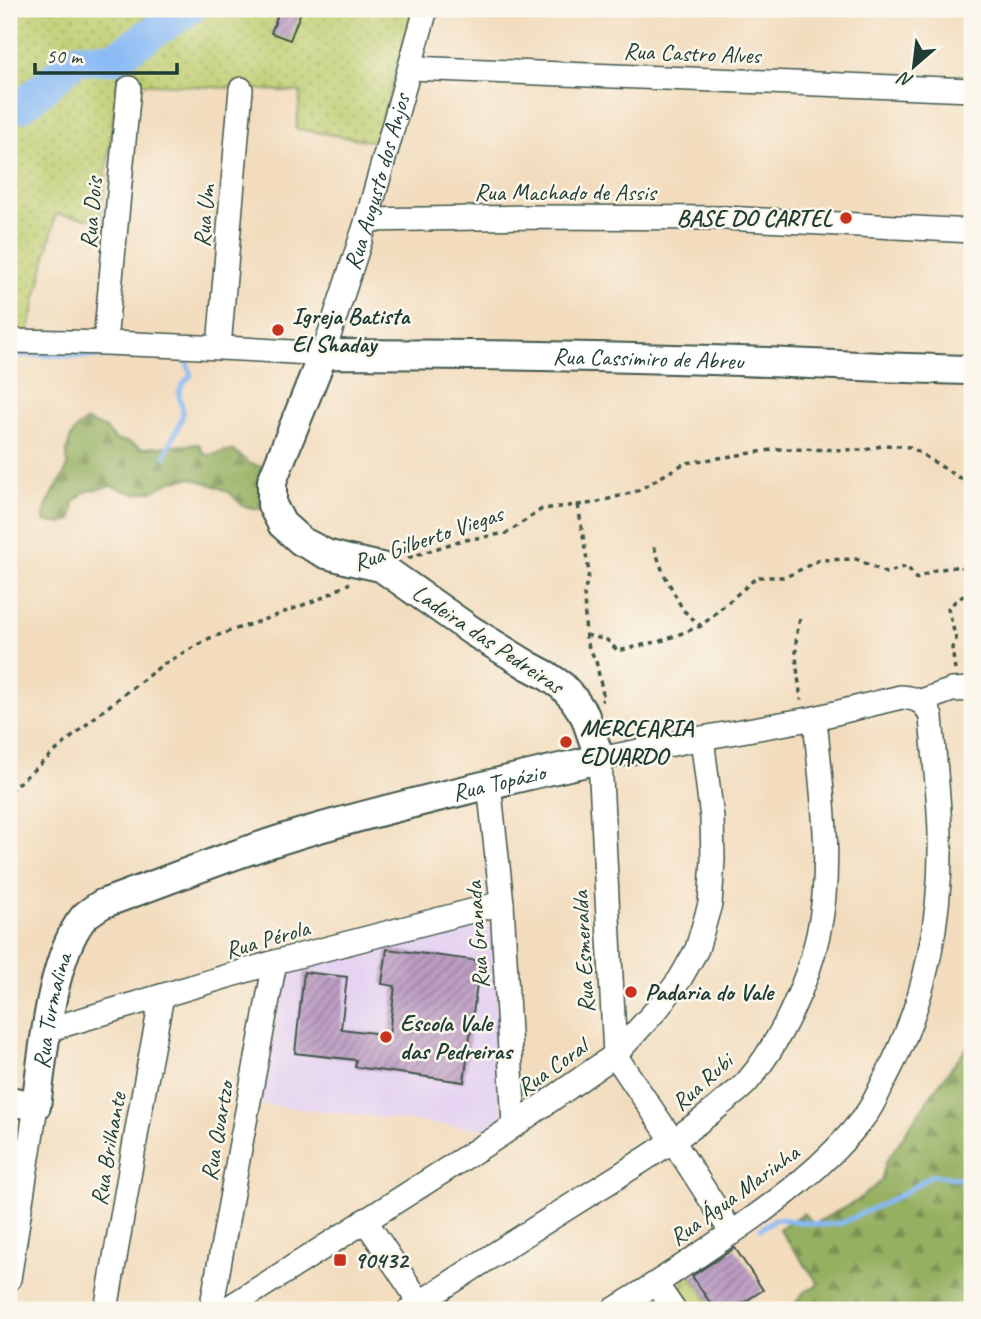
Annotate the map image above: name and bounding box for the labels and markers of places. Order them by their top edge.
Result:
place label: BASE DO CARTEL [677,203,834,233]
marker: BASE DO CARTEL [838,210,854,226]
place label: Igreja Batista El Shaday [292,301,411,359]
marker: Igreja Batista El Shaday [270,322,286,338]
place label: MERCEARIA EDUARDO [580,713,695,771]
marker: MERCEARIA EDUARDO [558,734,574,750]
place label: Padaria do Vale [645,977,775,1007]
marker: Padaria do Vale [623,984,639,1000]
place label: Escola Vale das Pedreiras [400,1008,514,1066]
marker: Escola Vale das Pedreiras [378,1029,394,1045]
place label: 90432 [354,1245,410,1275]
marker: 90432 [332,1252,348,1268]

